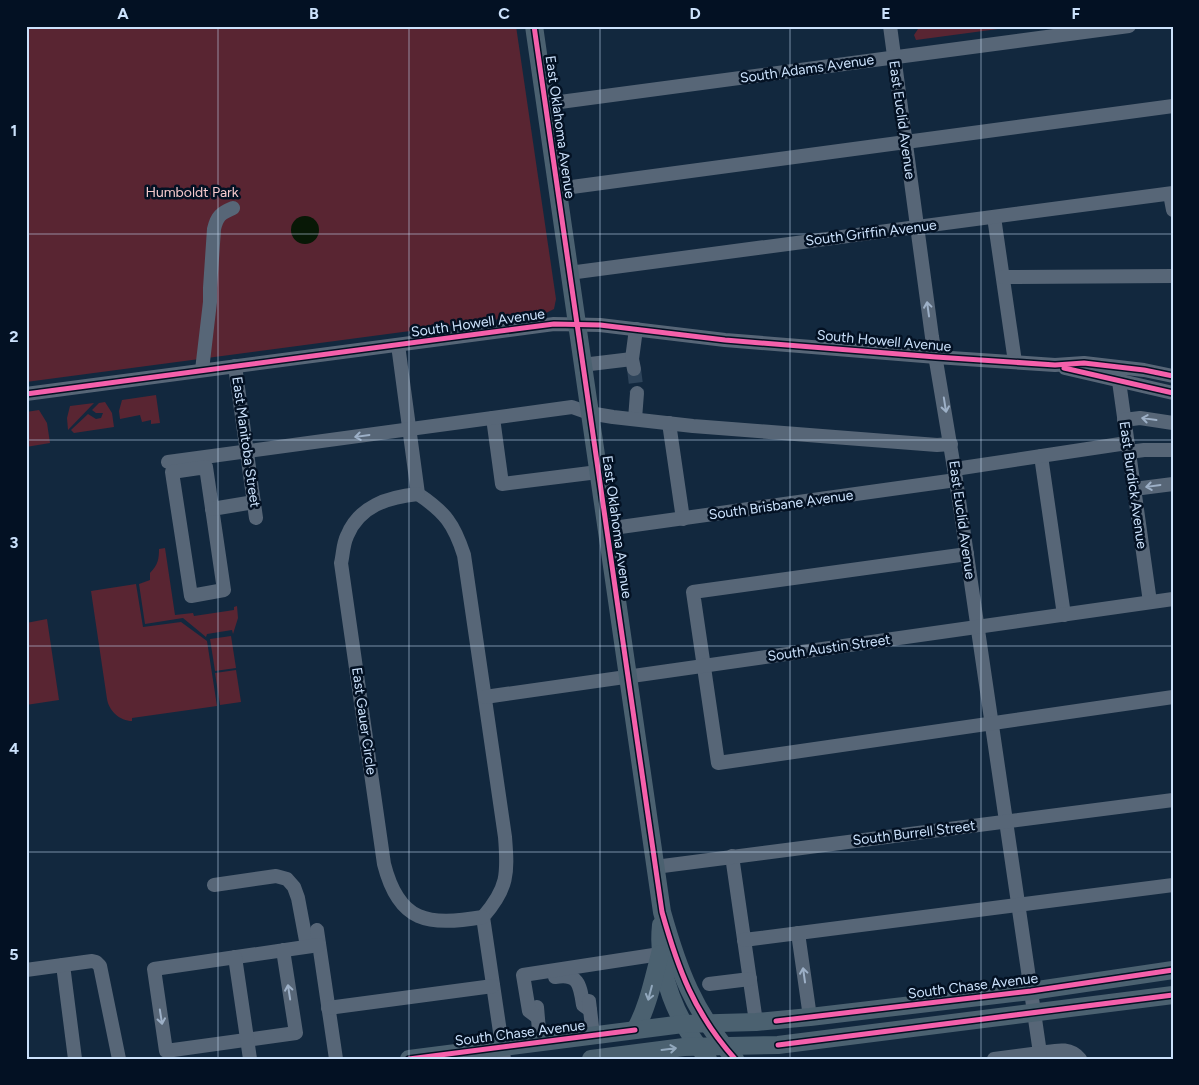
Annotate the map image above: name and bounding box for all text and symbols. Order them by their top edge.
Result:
text: A [117,4,129,23]
text: B [309,4,319,23]
text: C [498,4,510,23]
text: D [689,4,701,23]
text: E [881,4,891,23]
text: F [1072,4,1081,23]
street label: South Adams Avenue [739,51,875,87]
street label: East Oklahoma Avenue [542,54,579,200]
street label: East Euclid Avenue [885,60,919,181]
text: 1 [11,121,17,140]
park label: Humboldt Park [145,184,239,201]
street label: South Griffin Avenue [805,216,938,249]
one-way arrow [923,301,933,317]
street label: South Howell Avenue [410,305,546,341]
text: 2 [9,327,19,346]
street label: South Howell Avenue [816,327,952,355]
street label: East Manitoba Street [228,375,264,509]
one-way arrow [940,397,950,413]
one-way arrow [1141,414,1157,424]
street label: East Burdick Avenue [1116,420,1150,550]
one-way arrow [354,431,370,441]
street label: East Oklahoma Avenue [599,454,636,600]
street label: East Euclid Avenue [945,460,979,581]
one-way arrow [1146,482,1162,492]
street label: South Brisbane Avenue [708,486,855,524]
text: 3 [10,533,19,552]
street label: South Austin Street [766,631,892,665]
street label: East Gauer Circle [348,666,380,776]
text: 4 [9,739,19,758]
street label: South Burrell Street [852,817,976,849]
text: 5 [9,945,19,964]
one-way arrow [799,968,809,984]
street label: South Chase Avenue [907,970,1039,1002]
one-way arrow [284,984,294,1000]
one-way arrow [645,985,654,1001]
one-way arrow [157,1009,167,1025]
street label: South Chase Avenue [454,1017,586,1049]
one-way arrow [660,1044,676,1054]

